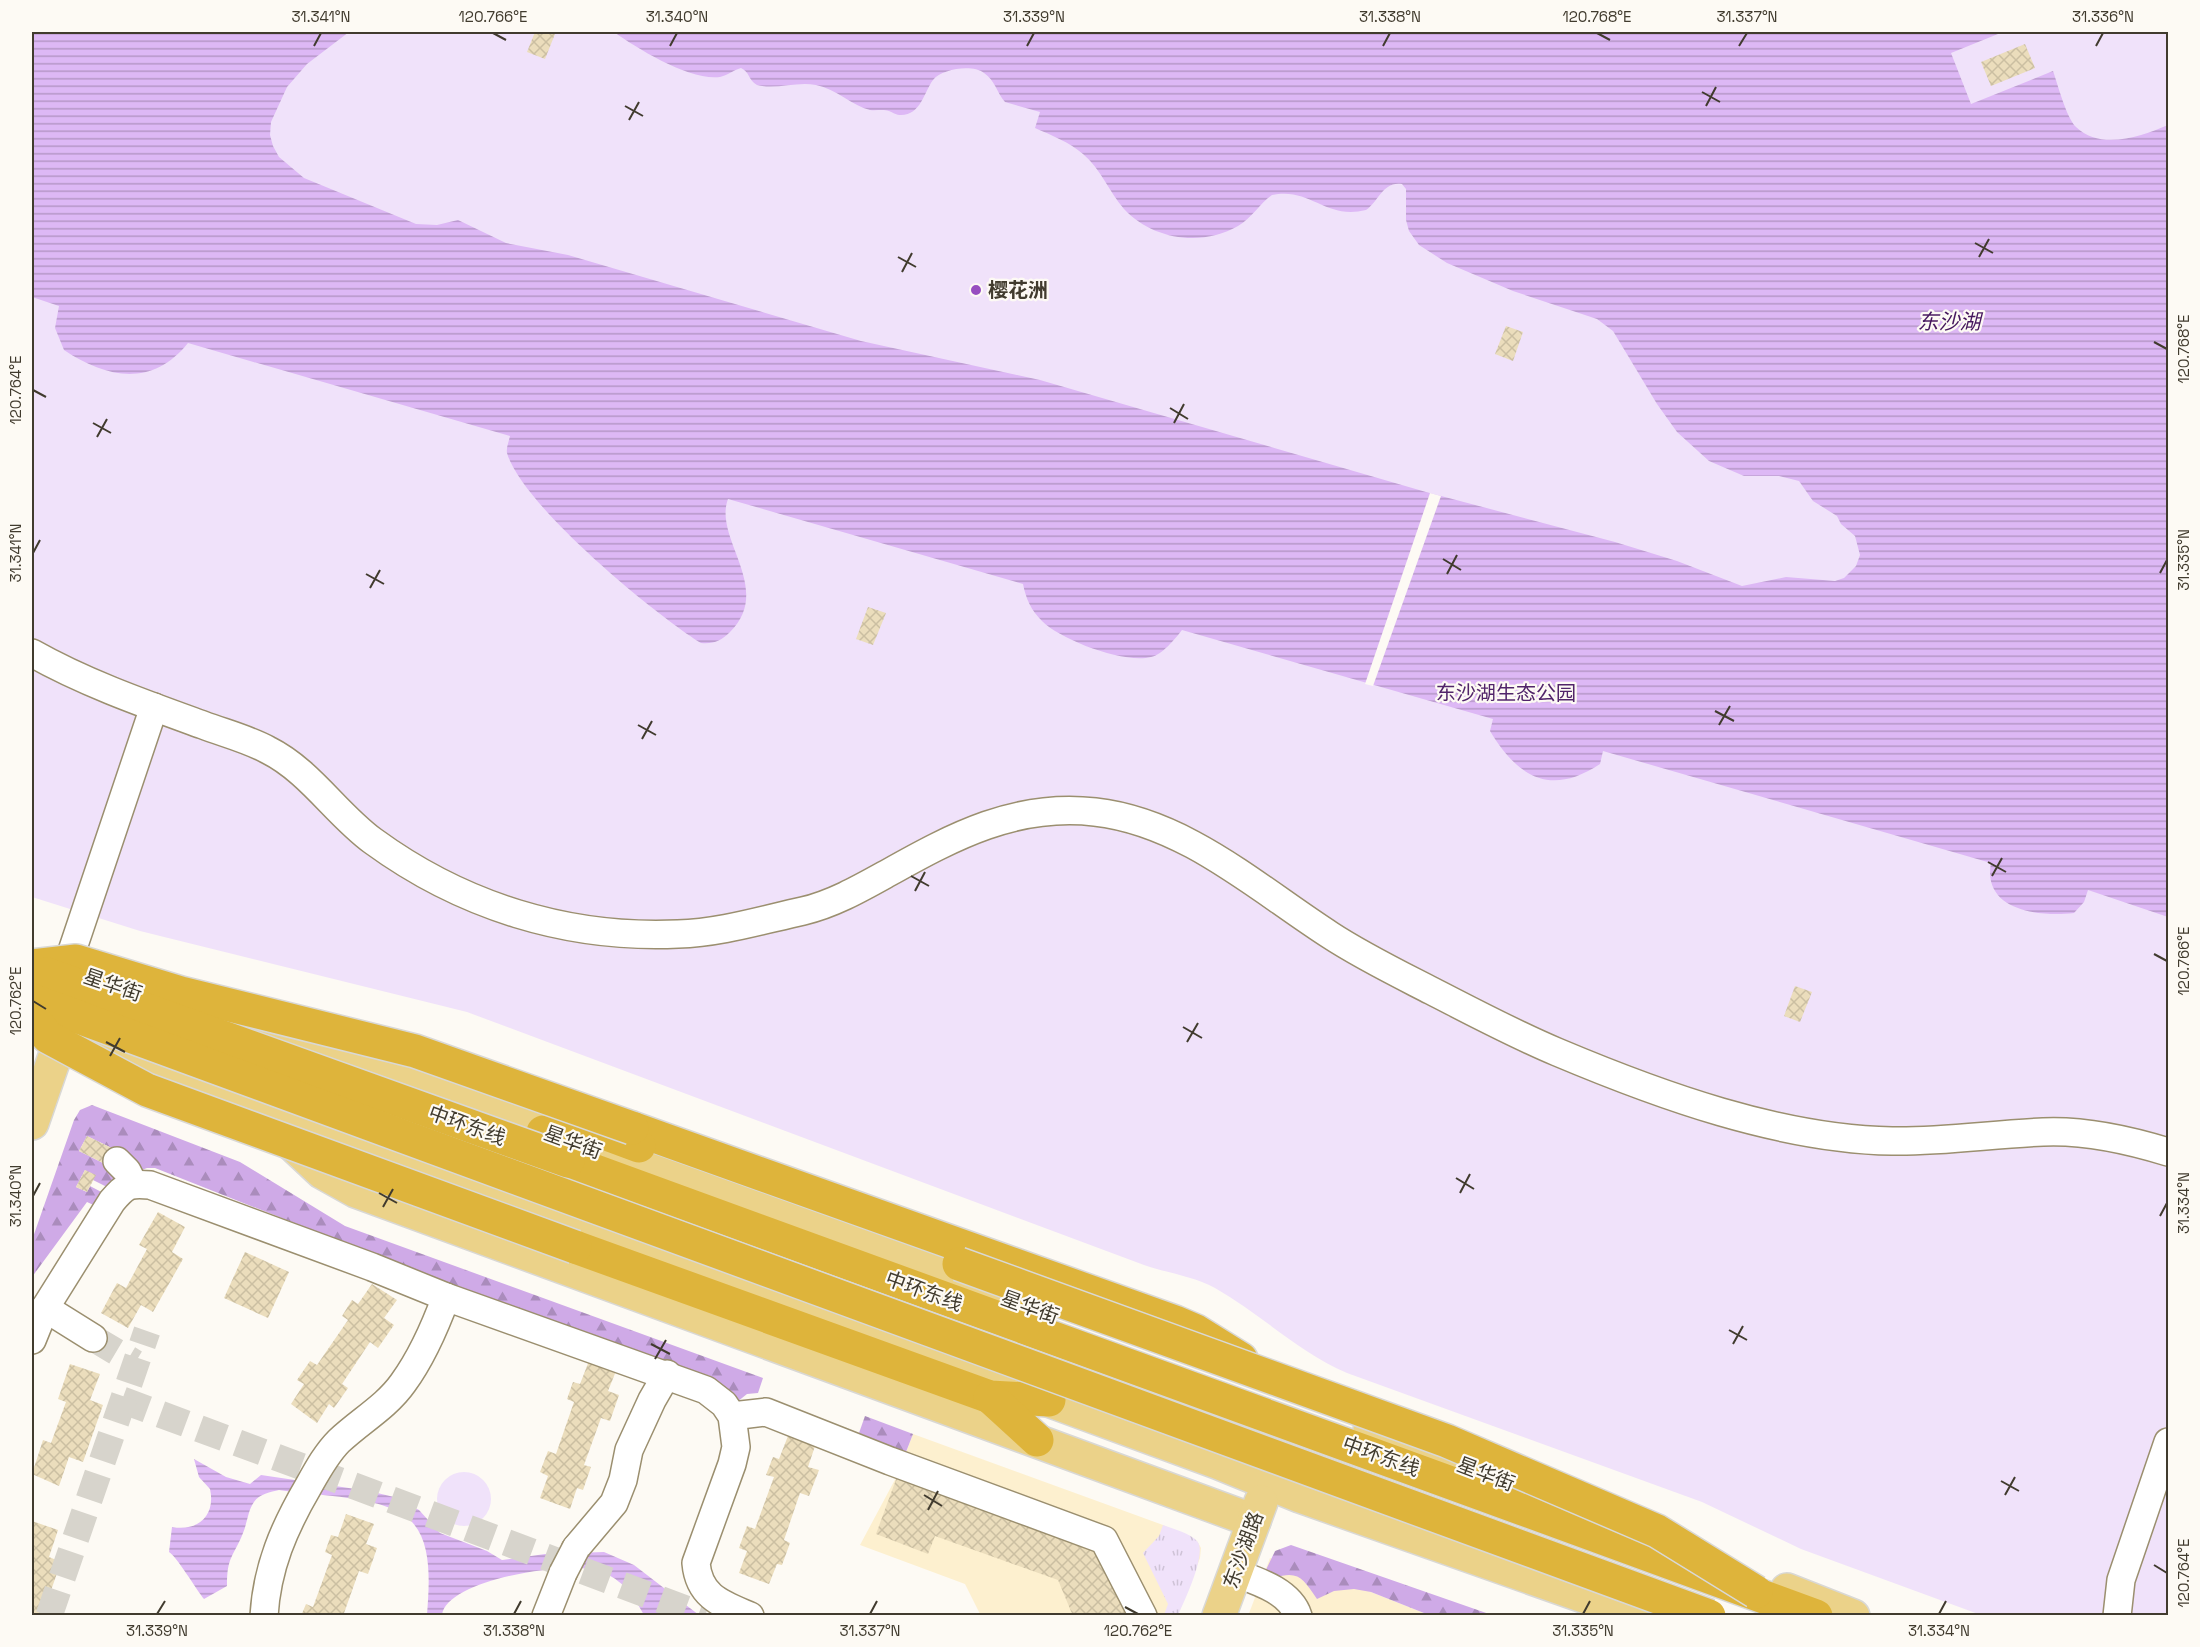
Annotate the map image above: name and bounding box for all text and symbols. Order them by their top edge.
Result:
text: 31.341°N [292,7,350,26]
text: 120.766°E [459,7,527,26]
text: 31.340°N [646,7,708,26]
text: 31.339°N [1003,7,1065,26]
text: 31.338°N [1359,7,1421,26]
text: 120.768°E [1563,7,1632,26]
text: 31.337°N [1716,7,1778,26]
text: 31.336°N [2072,7,2134,26]
place label: 樱花洲 [988,277,1048,303]
marker: 樱花洲 [969,283,983,297]
water label: 东沙湖 [1918,308,1983,335]
text: 120.768°E [2174,315,2193,384]
text: 120.764°E [6,355,25,425]
text: 31.341°N [6,524,25,582]
text: 31.335°N [2174,529,2193,591]
park label: 东沙湖生态公园 [1436,680,1576,706]
text: 120.766°E [2174,927,2193,995]
street label: 星华街 [80,963,146,1007]
text: 120.762°E [6,967,25,1035]
street label: 中环东线 [425,1099,509,1151]
street label: 星华街 [540,1120,606,1164]
text: 31.340°N [6,1165,25,1227]
text: 31.334°N [2174,1172,2193,1234]
street label: 中环东线 [882,1265,966,1317]
street label: 星华街 [997,1285,1063,1329]
street label: 中环东线 [1339,1430,1423,1482]
street label: 星华街 [1453,1451,1519,1497]
street label: 东沙湖路 [1217,1508,1269,1592]
text: 120.764°E [2174,1538,2193,1608]
text: 31.339°N [126,1621,188,1640]
text: 31.338°N [483,1621,545,1640]
text: 31.337°N [839,1621,901,1640]
text: 120.762°E [1104,1621,1172,1640]
text: 31.335°N [1552,1621,1614,1640]
text: 31.334°N [1908,1621,1970,1640]

